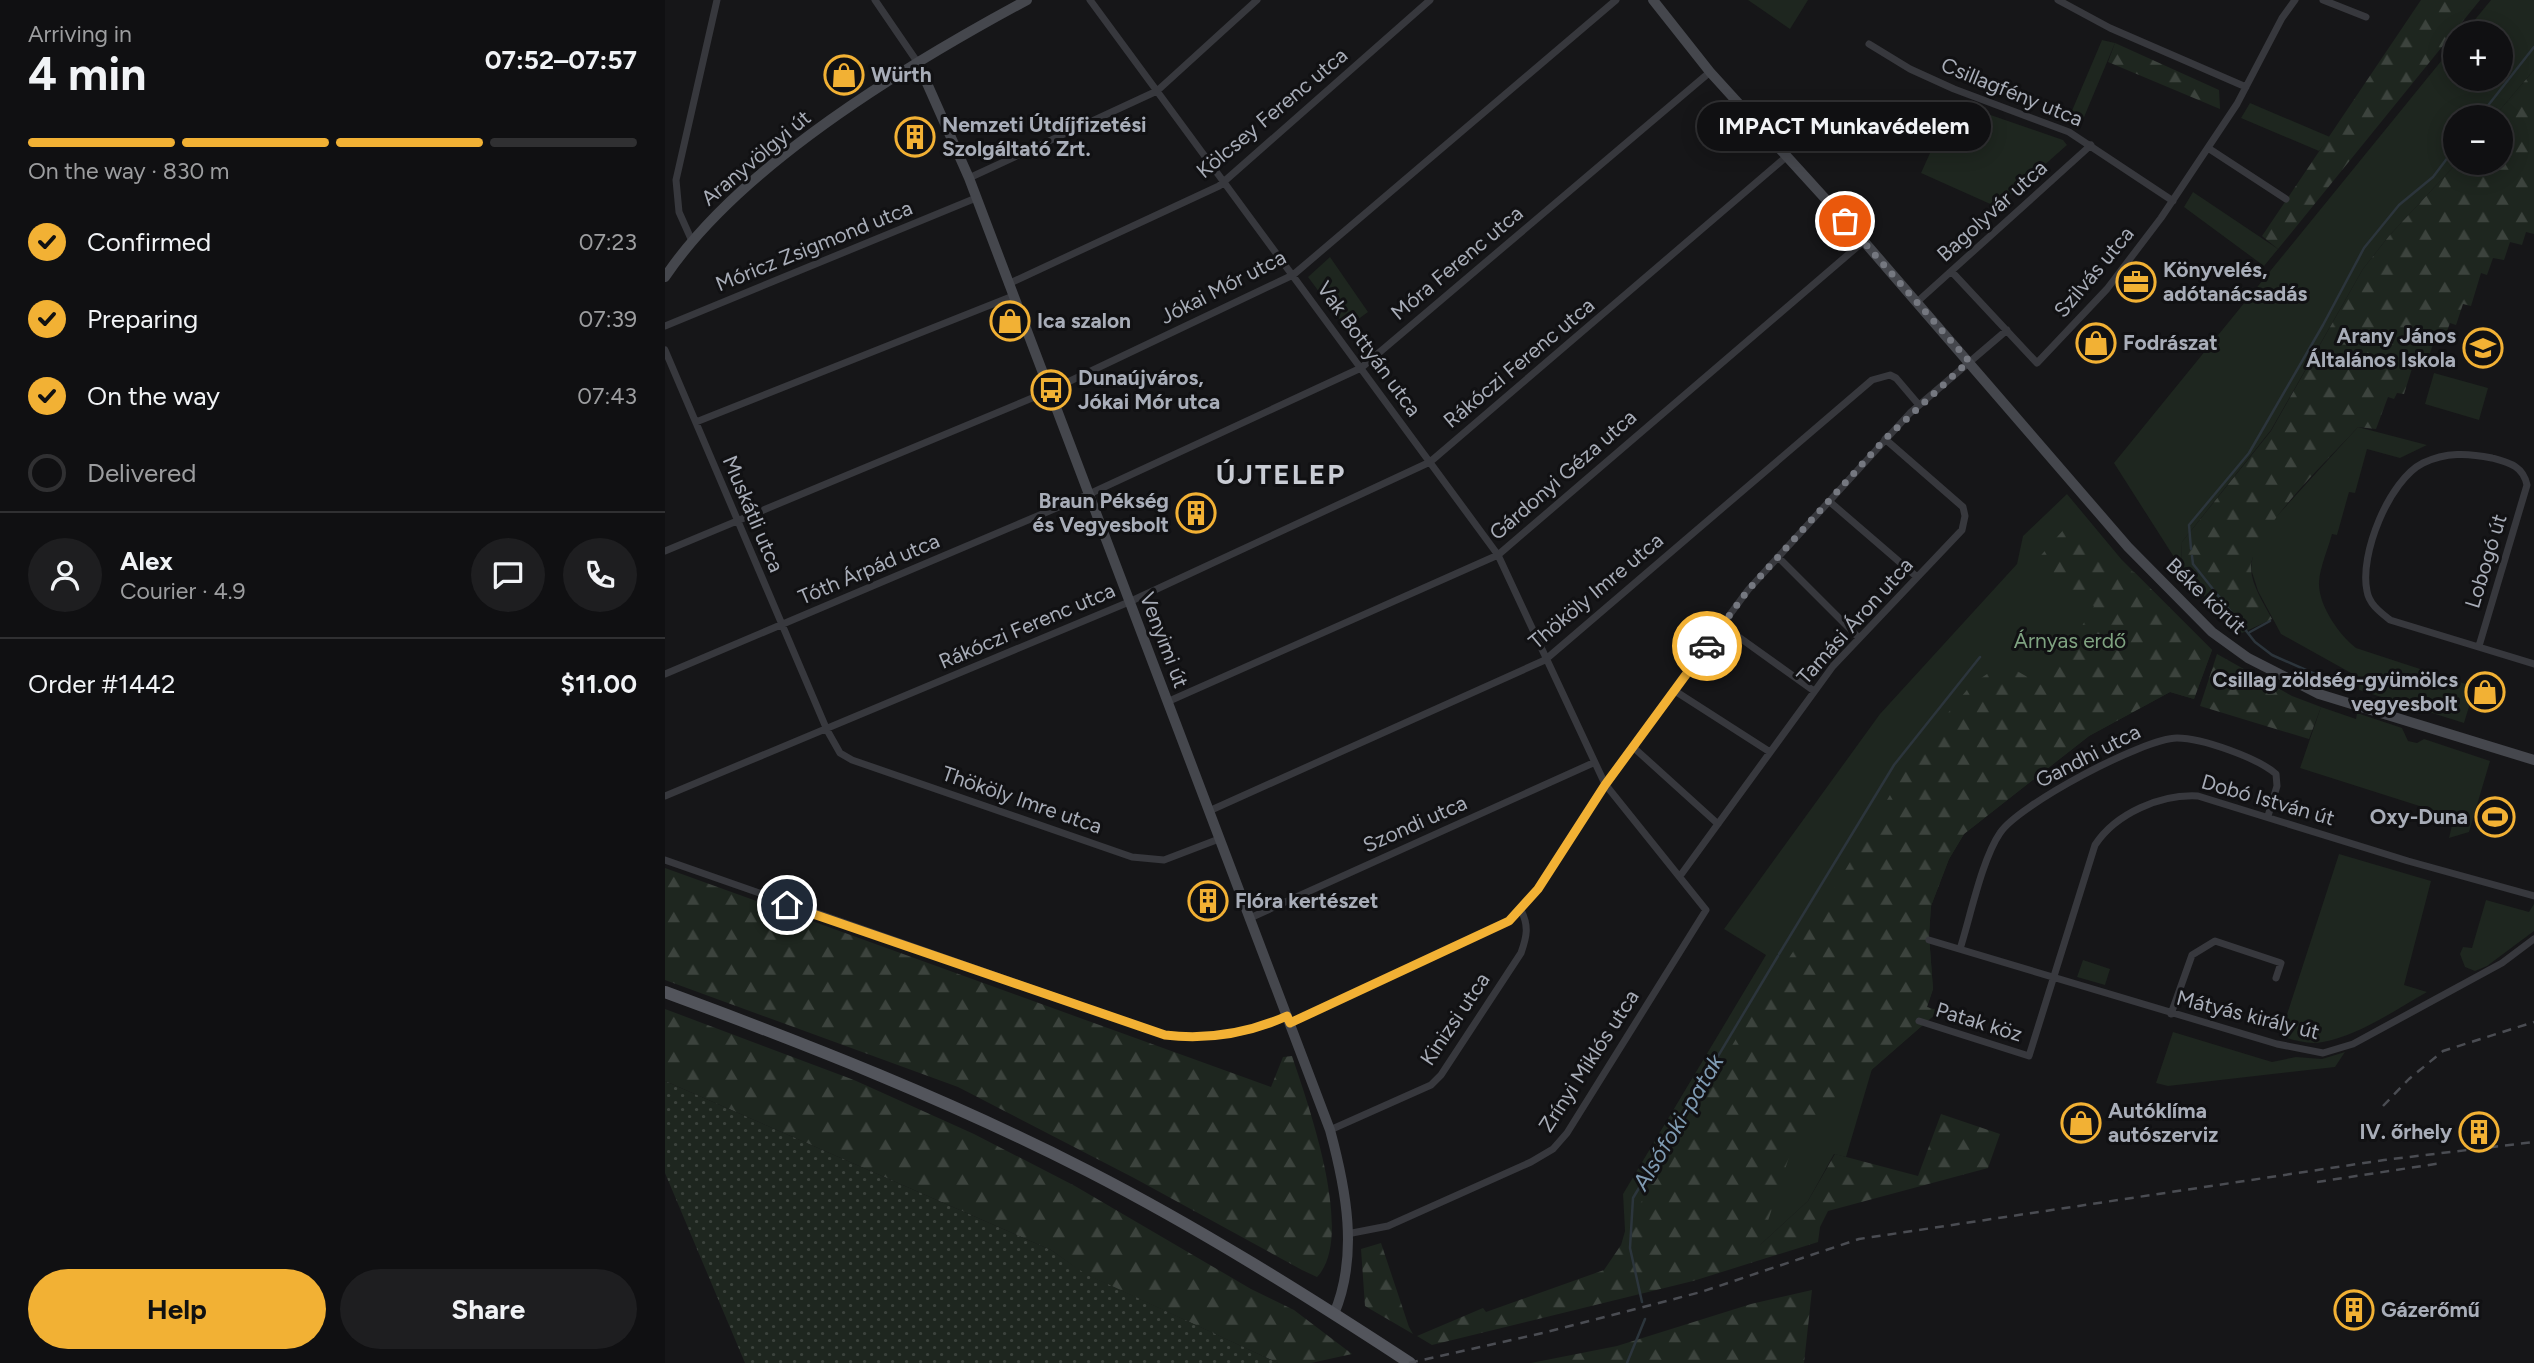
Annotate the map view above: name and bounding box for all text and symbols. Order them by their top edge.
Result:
text: Arriving in [28,20,132,48]
map controls [2443,21,2513,175]
button: + [2443,21,2513,91]
street label: Kölcsey Ferenc utca [1191,42,1352,183]
text: 07:52–07:57 [485,44,637,76]
text: 4 min [28,46,146,102]
street label: Csillagfény utca [1938,52,2087,131]
shop icon: Würth [823,54,865,96]
place label: Würth [871,62,932,87]
callout: IMPACT Munkavédelem [1698,102,1992,151]
street label: Aranyvölgyi út [696,105,816,211]
button: − [2443,105,2513,175]
place label: Nemzeti Útdíjfizetési Szolgáltató Zrt. [942,112,1147,161]
text: IMPACT Munkavédelem [1718,112,1970,140]
building icon: Nemzeti Útdíjfizetési Szolgáltató Zrt. [894,116,936,158]
street label: Bagolyvár utca [1932,155,2052,266]
text: On the way · 830 m [28,157,229,185]
pin [1815,191,1875,251]
street label: Móricz Zsigmond utca [712,195,916,296]
street label: Móra Ferenc utca [1386,200,1528,325]
icon: bag [1826,202,1864,240]
street label: Szilvás utca [2048,221,2139,322]
icon: check [28,223,66,261]
text: Confirmed [87,226,211,258]
text: 07:23 [579,228,637,256]
street label: Jókai Mór utca [1156,244,1290,329]
place label: Könyvelés, adótanácsadás [2163,257,2307,306]
office icon: Könyvelés, adótanácsadás [2115,261,2157,303]
street label: Vak Bottyán utca [1312,276,1427,421]
street label: Rákóczi Ferenc utca [1438,292,1599,433]
icon: check [28,300,66,338]
shop icon: Ica szalon [989,300,1031,342]
text: Preparing [87,303,198,335]
text: 07:39 [579,305,637,333]
place label: Ica szalon [1037,308,1131,333]
shop icon: Fodrászat [2075,322,2117,364]
place label: Arany János Általános Iskola [2306,323,2456,372]
school or university icon: Arany János Általános Iskola [2462,327,2504,369]
place label: Fodrászat [2123,330,2218,355]
place label: Dunaújváros, Jókai Mór utca [1078,365,1220,414]
bus stop icon: Dunaújváros, Jókai Mór utca [1030,369,1072,411]
icon: check [28,377,66,415]
text: On the way [87,380,220,412]
text: 07:43 [577,382,637,410]
street label: Gárdonyi Géza utca [1484,404,1641,545]
street label: Muskátli utca [718,452,789,576]
text: Delivered [87,457,196,489]
district label: ÚJTELEP [1216,457,1346,491]
place label: Braun Pékség és Vegyesbolt [1032,488,1169,537]
building icon: Braun Pékség és Vegyesbolt [1175,492,1217,534]
street label: Lobogó út [2459,511,2512,611]
street label: Thököly Imre utca [1523,527,1668,654]
street label: Tóth Árpád utca [794,528,943,610]
button: person [28,538,102,612]
button: chat [471,538,545,612]
button: phone [563,538,637,612]
text: Alex [120,545,173,577]
street label: Tamási Áron utca [1791,552,1918,689]
street label: Béke körút [2161,552,2251,639]
text: Courier · 4.9 [120,577,246,605]
street label: Rákóczi Ferenc utca [935,577,1119,674]
street label: Venyimi út [1135,589,1194,691]
courier [1672,611,1742,681]
icon: car [1688,627,1726,665]
park label: Árnyas erdő [2014,628,2126,653]
place label: Csillag zöldség-gyümölcs vegyesbolt [2212,667,2458,716]
text: Order #1442 [28,668,176,700]
text: $11.00 [561,668,637,700]
shop icon: Csillag zöldség-gyümölcs vegyesbolt [2464,671,2506,713]
street label: Gandhi utca [2031,719,2144,793]
street label: Thököly Imre utca [939,760,1105,839]
street label: Dobó István út [2199,769,2338,831]
street label: Szondi utca [1359,790,1471,858]
sports icon: Oxy-Duna [2474,796,2516,838]
place label: Oxy-Duna [2370,804,2468,829]
pin [757,875,817,935]
building icon: Flóra kertészet [1187,880,1229,922]
icon: home [768,886,806,924]
place label: Flóra kertészet [1235,888,1378,913]
street label: Kinizsi utca [1415,968,1495,1070]
street label: Zrínyi Miklós utca [1533,985,1644,1136]
street label: Mátyás király út [2174,985,2322,1044]
street label: Patak köz [1933,997,2025,1046]
water label: Alsófoki-patak [1626,1048,1730,1196]
place label: Autóklíma autószerviz [2108,1098,2218,1147]
shop icon: Autóklíma autószerviz [2060,1102,2102,1144]
building icon: IV. őrhely [2458,1111,2500,1153]
place label: IV. őrhely [2360,1119,2453,1144]
button: Help [28,1269,326,1349]
button: Share [340,1269,637,1349]
building icon: Gázerőmű [2333,1289,2375,1331]
place label: Gázerőmű [2381,1297,2480,1322]

